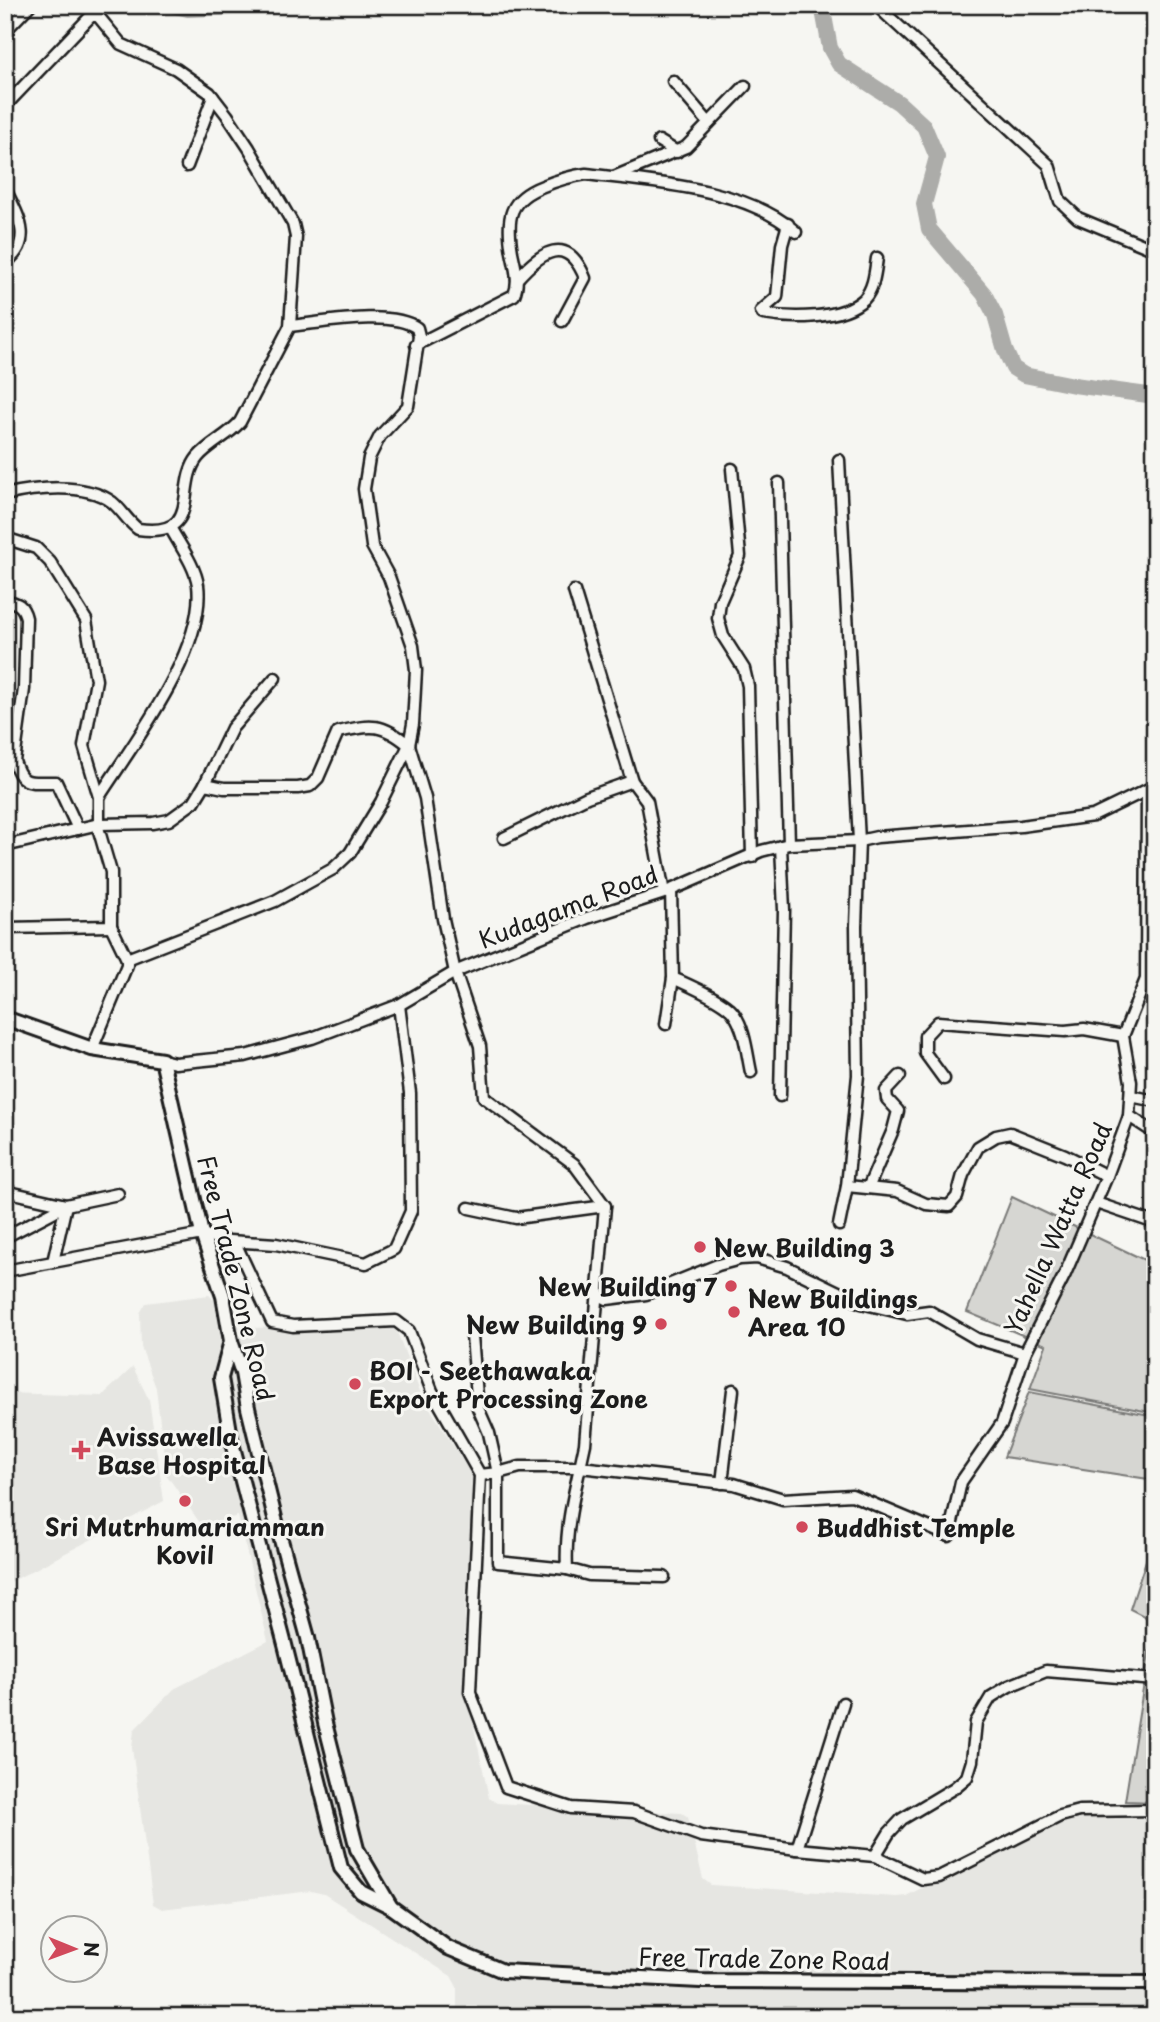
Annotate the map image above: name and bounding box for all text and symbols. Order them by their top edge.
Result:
street label: Kudagama Road [473,855,663,957]
street label: Yahella Watta Road [994,1116,1120,1340]
street label: Free Trade Zone Road [189,1151,285,1405]
place label: New Building 3 [714,1229,895,1265]
marker: New Building 3 [692,1239,708,1255]
place label: New Building 7 [538,1268,717,1304]
marker: New Building 7 [723,1278,739,1294]
place label: New Buildings Area 10 [748,1280,918,1344]
marker: New Buildings Area 10 [726,1304,742,1320]
place label: New Building 9 [466,1306,647,1342]
marker: New Building 9 [653,1316,669,1332]
place label: BOI - Seethawaka Export Processing Zone [369,1352,648,1416]
marker: BOI - Seethawaka Export Processing Zone [347,1376,363,1392]
place label: Avissawella Base Hospital [97,1418,266,1482]
marker: Avissawella Base Hospital [71,1440,91,1460]
marker: Sri Mutrhumariamman Kovil [177,1493,193,1509]
place label: Sri Mutrhumariamman Kovil [45,1508,325,1572]
place label: Buddhist Temple [816,1509,1016,1545]
marker: Buddhist Temple [794,1519,810,1535]
north arrow [38,1913,108,1983]
street label: Free Trade Zone Road [638,1938,890,1978]
text: N [78,1942,106,1957]

